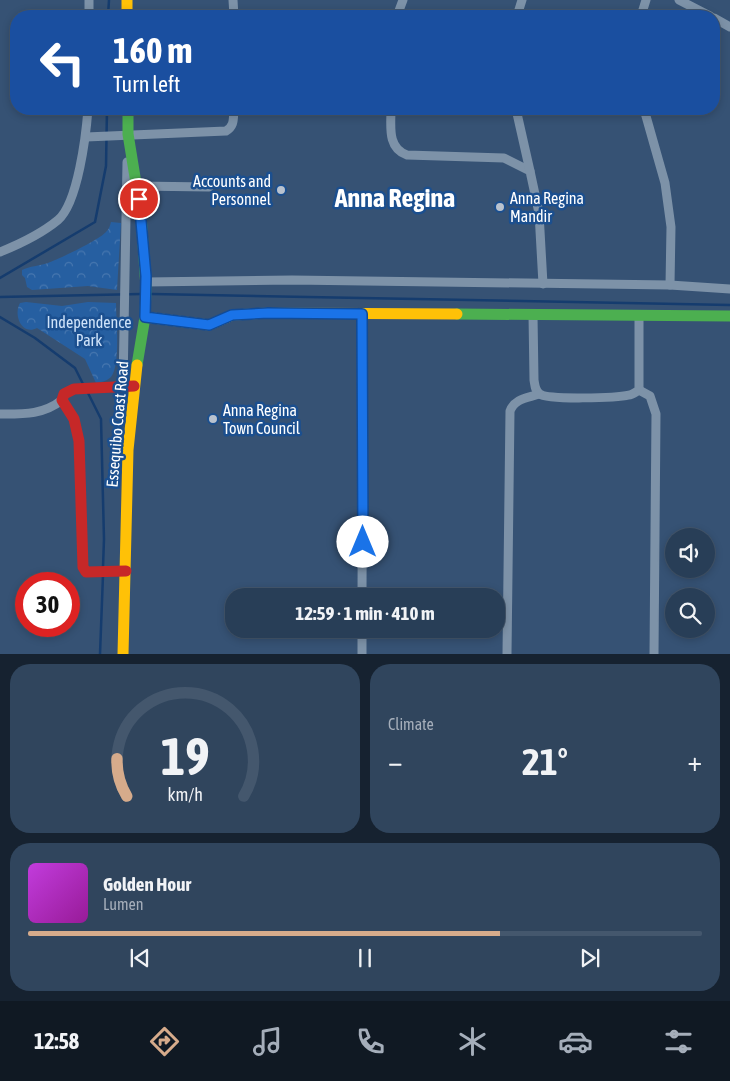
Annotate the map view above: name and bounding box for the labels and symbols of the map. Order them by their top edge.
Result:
place label: Accounts and Personnel [193,172,272,208]
pin [118,178,160,220]
district label: Anna Regina [334,183,455,213]
marker: Accounts and Personnel [275,184,287,196]
place label: Anna Regina Mandir [510,189,584,225]
marker: Anna Regina Mandir [494,201,506,213]
park label: Independence Park [46,313,132,349]
street label: Essequibo Coast Road [103,360,132,488]
place label: Anna Regina Town Council [223,401,301,437]
marker: Anna Regina Town Council [207,413,219,425]
position arrow [336,515,388,567]
speed limit sign: 30 [15,572,80,637]

